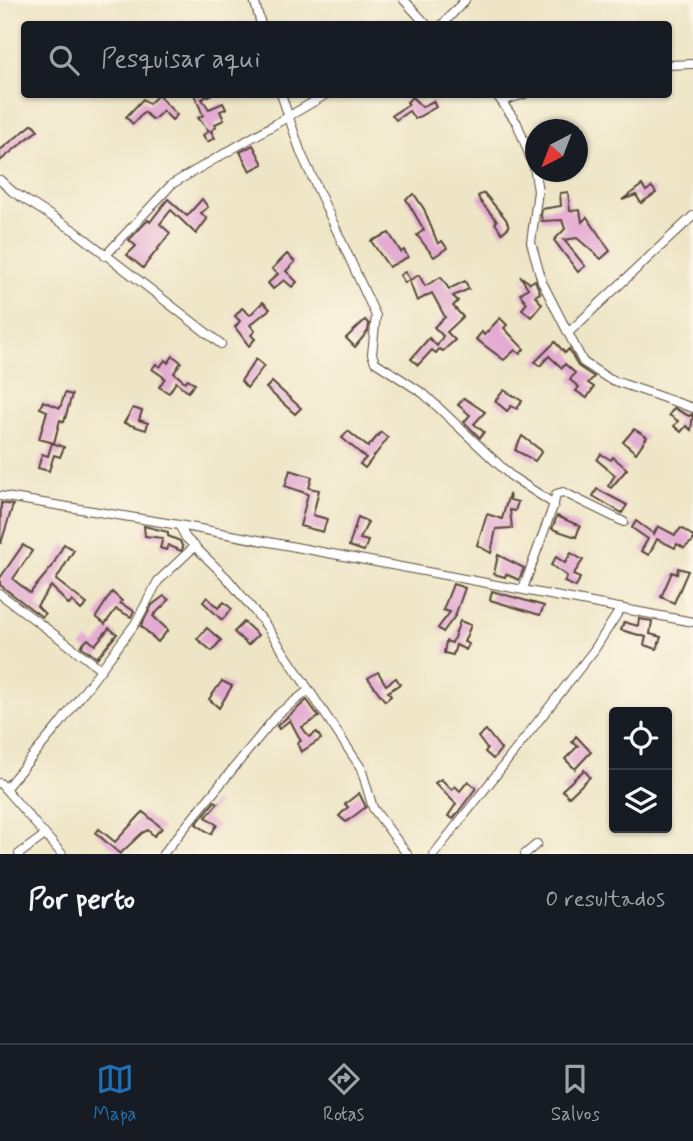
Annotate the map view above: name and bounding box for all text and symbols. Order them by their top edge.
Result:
search box [21,21,672,98]
icon: search [45,41,83,79]
text: Pesquisar aqui [101,43,260,77]
north arrow [525,119,588,182]
map controls [609,707,672,833]
button: locate [609,707,672,770]
button: layers [609,770,672,833]
text: Por perto [28,880,135,919]
text: 0 resultados [545,885,665,915]
tab: Mapa [93,1060,137,1127]
tab: Rotas [323,1060,364,1127]
tab: Salvos [551,1060,600,1127]

